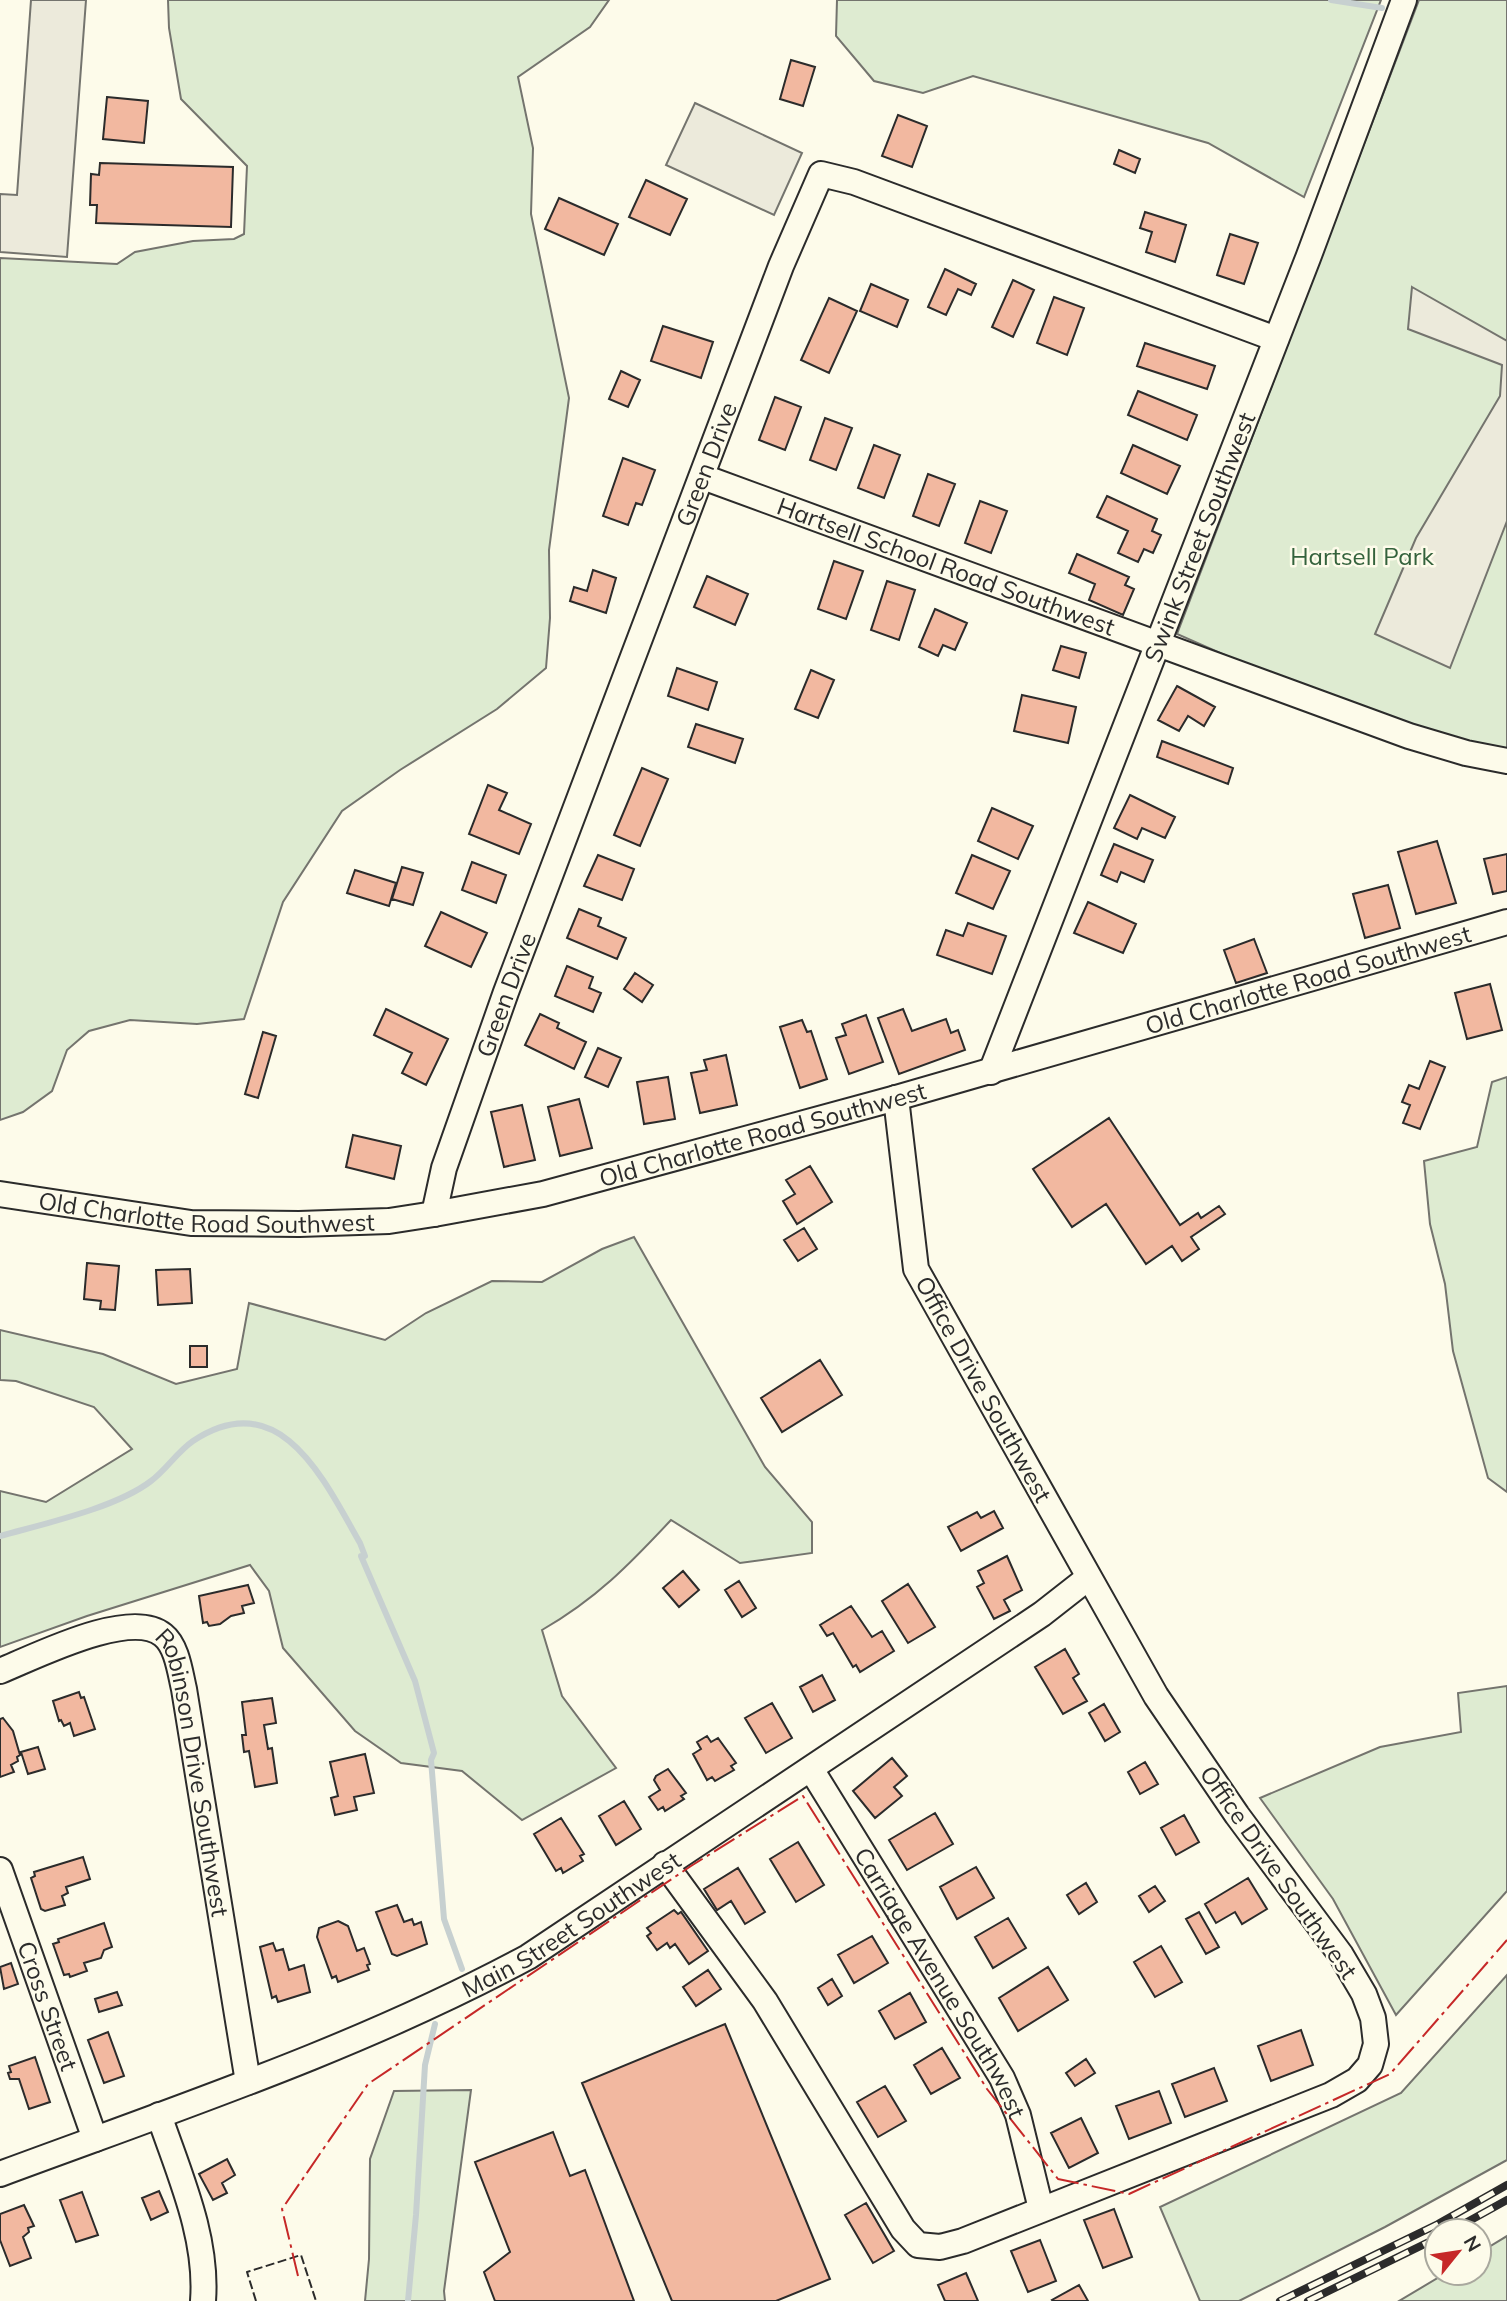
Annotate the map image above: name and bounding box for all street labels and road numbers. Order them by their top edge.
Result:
street label: Green Drive [669,398,743,531]
street label: Swink Street Southwest [1137,408,1261,666]
street label: Hartsell School Road Southwest [773,491,1119,642]
street label: Old Charlotte Road Southwest [1141,918,1474,1041]
street label: Green Drive [469,928,542,1061]
street label: Old Charlotte Road Southwest [596,1075,929,1193]
street label: Old Charlotte Road Southwest [37,1185,375,1239]
street label: Office Drive Southwest [909,1271,1059,1507]
street label: Robinson Drive Southwest [149,1621,236,1919]
street label: Office Drive Southwest [1194,1759,1364,1985]
street label: Carriage Avenue Southwest [848,1842,1032,2123]
street label: Main Street Southwest [457,1845,686,2004]
street label: Cross Street [11,1937,85,2075]

